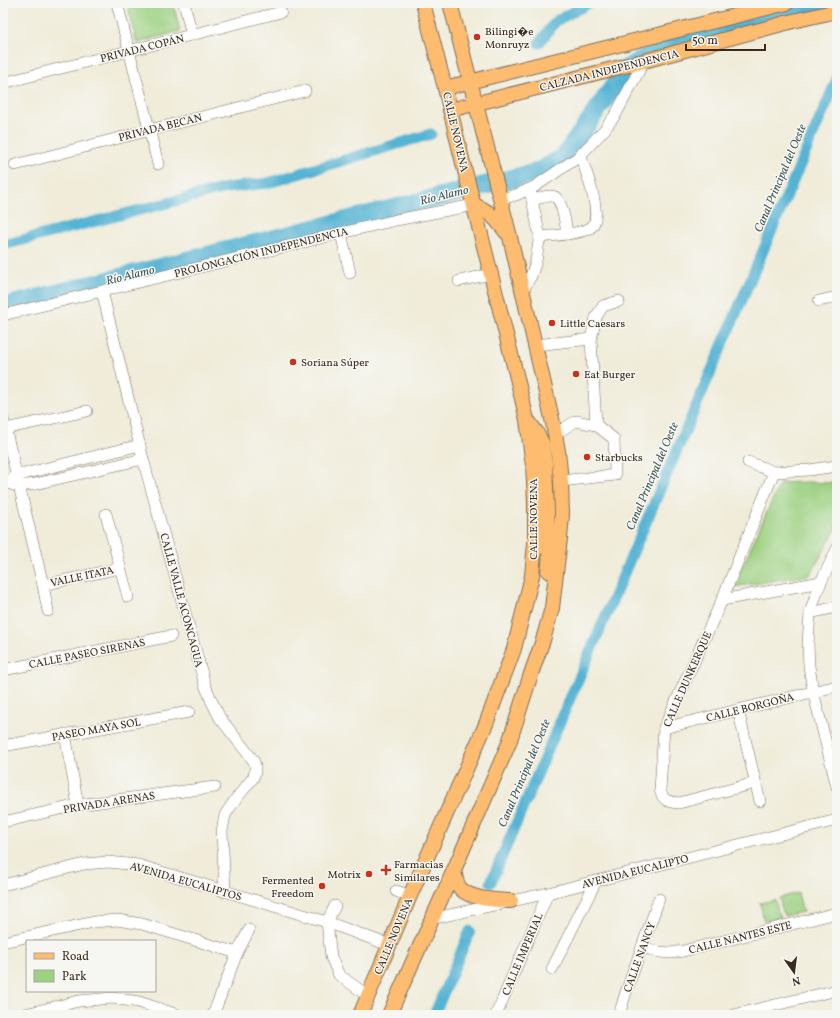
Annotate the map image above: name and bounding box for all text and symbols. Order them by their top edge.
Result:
place label: Bilingi�e Monruyz [485,25,533,53]
scale bar [686,26,765,52]
street label: PRIVADA COPÁN [99,32,186,67]
marker: Bilingi�e Monruyz [472,32,482,42]
text: 50 m [692,33,718,49]
street label: CALZADA INDEPENDENCIA [538,47,681,96]
street label: CALLE NOVENA [438,91,471,174]
street label: PRIVADA BECAN [117,111,204,146]
water label: Canal Principal del Oeste [751,121,811,235]
water label: Río Alamo [418,182,471,210]
street label: PROLONGACIÓN INDEPENDENCIA [173,225,350,282]
water label: Río Alamo [104,262,157,290]
place label: Little Caesars [560,317,625,332]
marker: Little Caesars [547,318,557,328]
place label: Soriana Súper [301,356,369,371]
marker: Soriana Súper [288,357,298,367]
place label: Eat Burger [584,368,635,383]
marker: Eat Burger [571,369,581,379]
water label: Canal Principal del Oeste [623,419,683,533]
place label: Starbucks [595,451,643,466]
marker: Starbucks [582,452,592,462]
street label: CALLE NOVENA [527,478,542,560]
street label: CALLE VALLE ACONCAGUA [155,532,206,669]
street label: VALLE ITATA [49,563,116,592]
street label: CALLE DUNKERQUE [661,629,716,730]
street label: CALLE PASEO SIRENAS [28,636,147,673]
street label: CALLE BORGOÑA [705,690,796,727]
street label: PASEO MAYA SOL [51,715,142,746]
water label: Canal Principal del Oeste [495,716,555,830]
street label: PRIVADA ARENAS [62,789,156,818]
street label: AVENIDA EUCALIPTO [580,852,690,893]
place label: Farmacias Similares [394,858,444,886]
street label: AVENIDA EUCALIPTOS [128,859,243,906]
marker: Farmacias Similares [381,865,391,875]
place label: Motrix [328,868,361,883]
marker: Motrix [364,869,374,879]
place label: Fermented Freedom [262,874,314,902]
marker: Fermented Freedom [317,881,327,891]
street label: CALLE NOVENA [372,896,417,977]
street label: CALLE IMPERIAL [499,911,548,998]
street label: CALLE NANTES ESTE [687,918,794,959]
street label: CALLE NANCY [621,920,660,995]
legend [26,940,156,992]
text: Road [62,949,89,965]
north arrow [774,952,814,992]
text: Park [62,969,87,985]
text: N [790,972,802,988]

